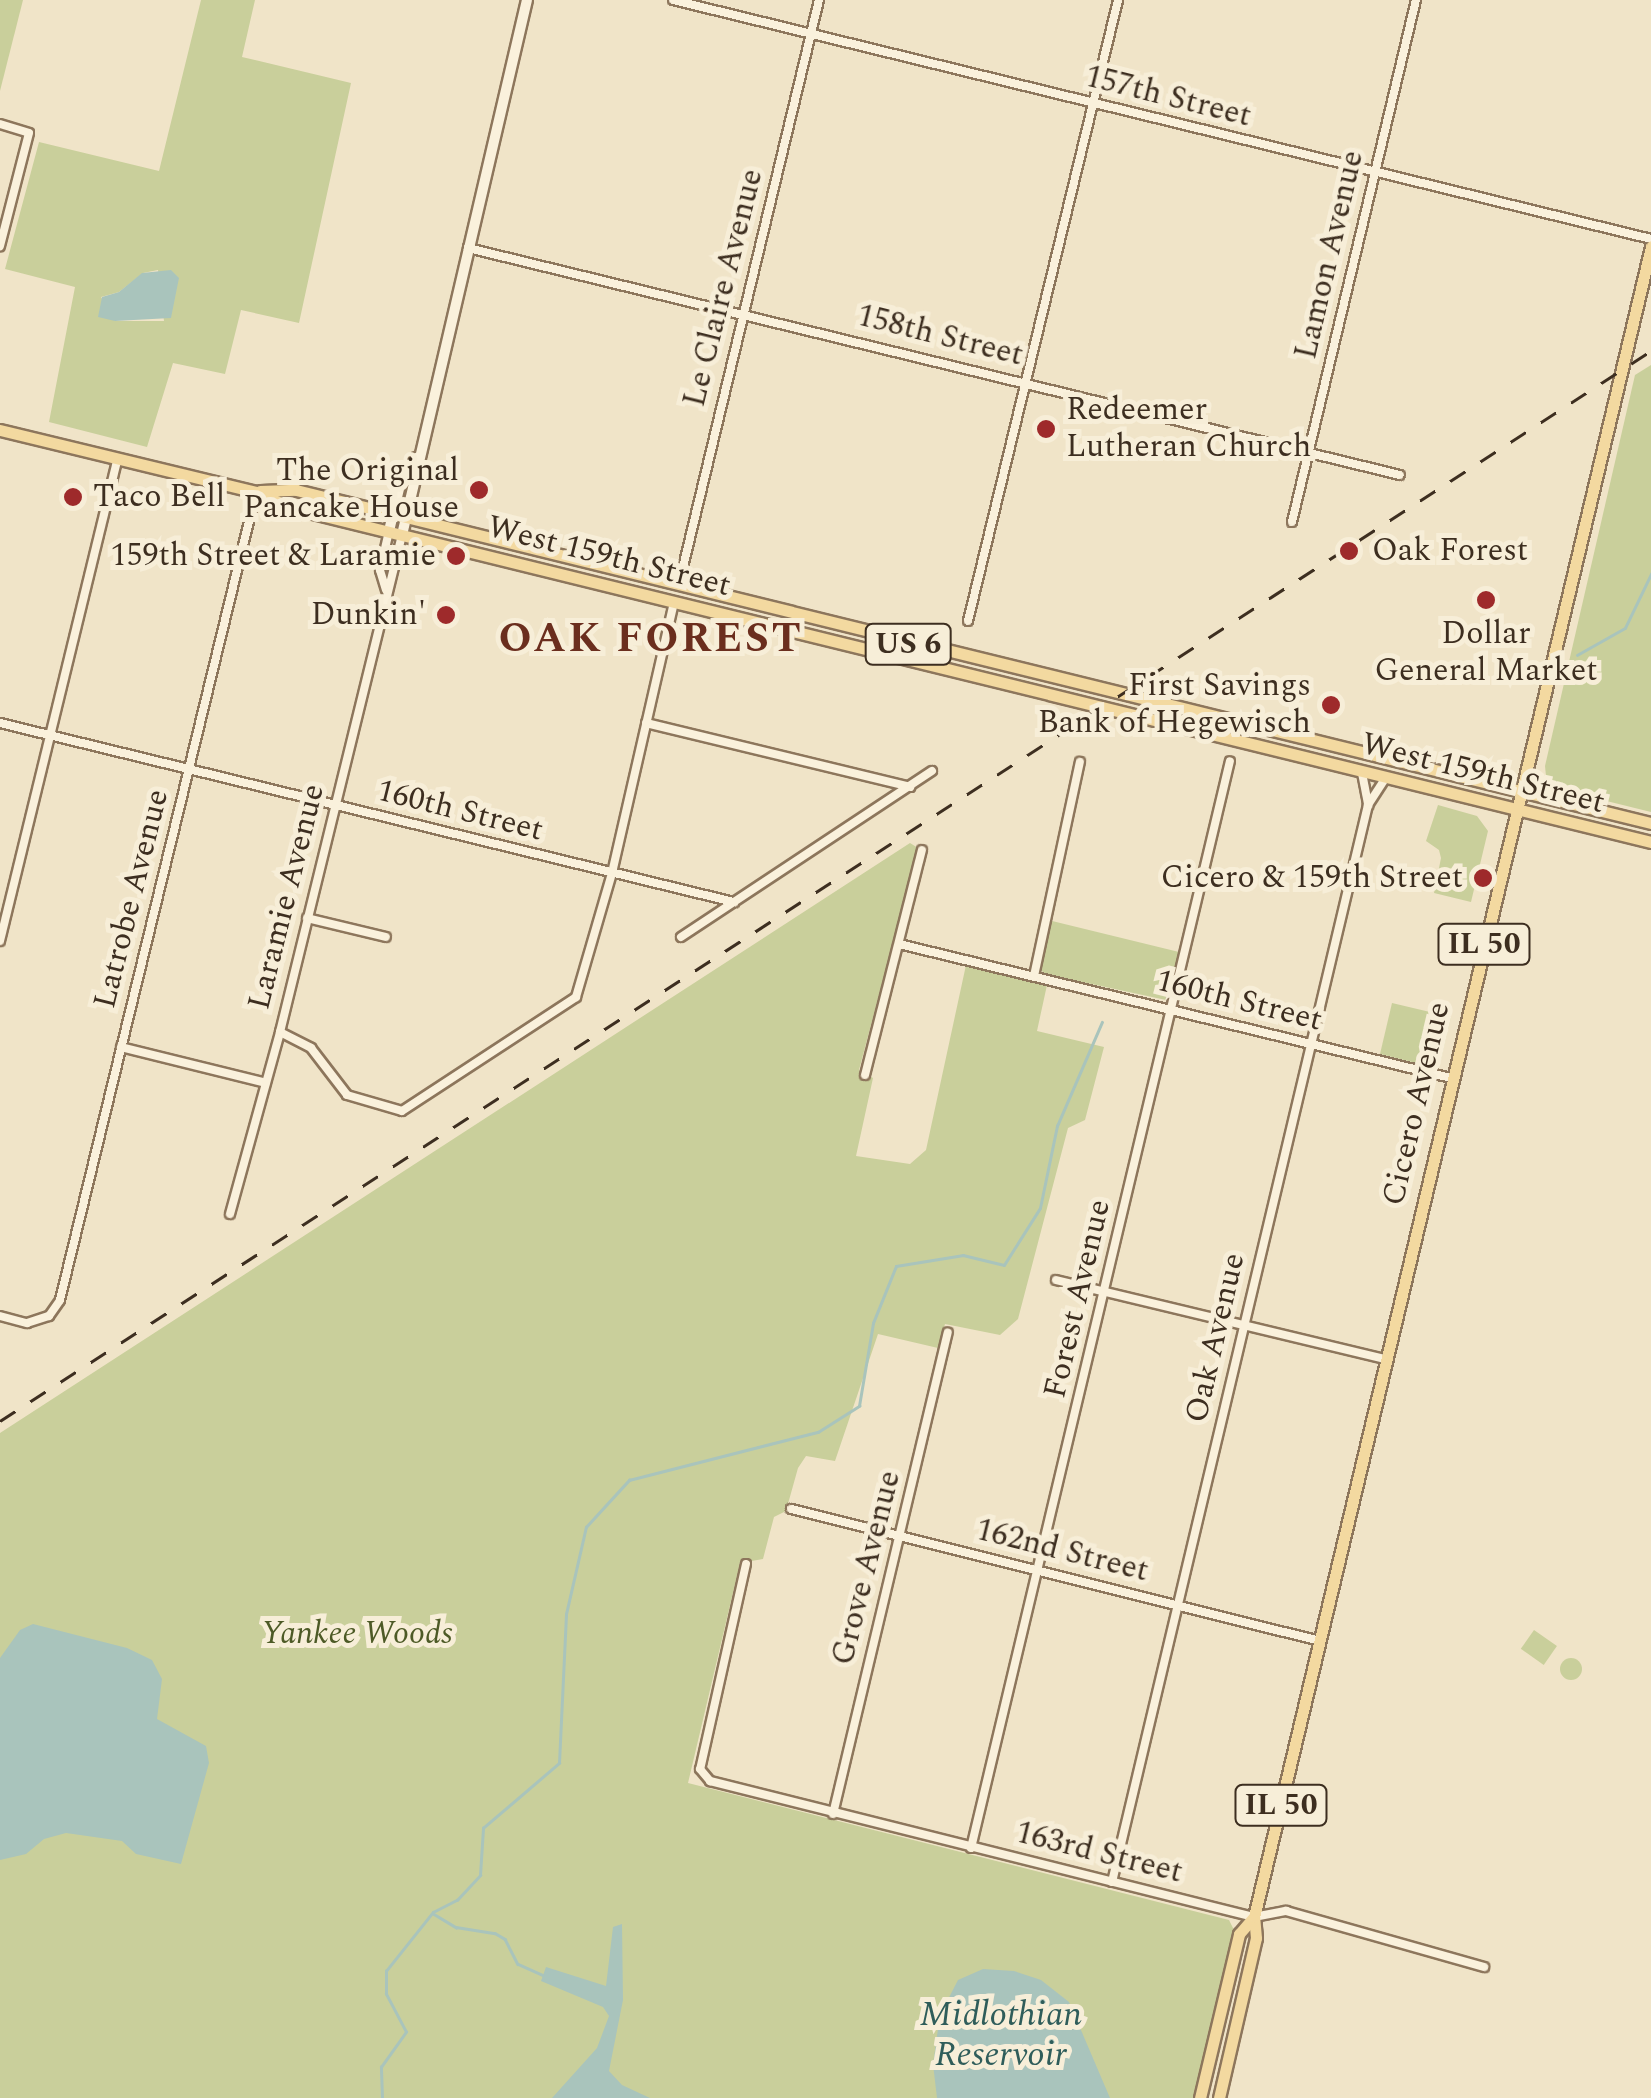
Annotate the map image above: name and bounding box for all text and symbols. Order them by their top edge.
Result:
street label: 157th Street [1081,58,1255,136]
street label: Lamon Avenue [1287,147,1373,363]
street label: Le Claire Avenue [676,165,772,411]
street label: 158th Street [853,297,1027,375]
place label: Redeemer Lutheran Church [1066,392,1311,467]
marker: Redeemer Lutheran Church [1035,418,1057,440]
place label: The Original Pancake House [243,453,459,528]
place label: Taco Bell [93,478,225,516]
marker: The Original Pancake House [468,479,490,501]
marker: Taco Bell [62,486,84,508]
street label: West 159th Street [484,508,734,606]
place label: Oak Forest [1372,532,1528,570]
place label: 159th Street & Laramie [110,537,436,575]
marker: Oak Forest [1336,538,1362,564]
marker: 159th Street & Laramie [445,545,467,567]
marker: Dollar General Market [1475,589,1497,611]
place label: Dunkin' [311,596,426,634]
marker: Dunkin' [435,604,457,626]
district label: OAK FOREST [499,614,803,664]
place label: Dollar General Market [1374,616,1598,691]
road number: US 6 [863,619,953,669]
place label: First Savings Bank of Hegewisch [1038,668,1311,743]
marker: First Savings Bank of Hegewisch [1320,694,1342,716]
street label: West 159th Street [1358,725,1608,823]
street label: 160th Street [373,772,547,850]
street label: Laramie Avenue [240,780,334,1014]
street label: Latrobe Avenue [86,785,178,1013]
place label: Cicero & 159th Street [1161,859,1463,897]
marker: Cicero & 159th Street [1472,867,1494,889]
road number: IL 50 [1436,919,1532,969]
street label: 160th Street [1152,962,1326,1040]
street label: Cicero Avenue [1375,999,1459,1209]
street label: Forest Avenue [1037,1196,1119,1402]
street label: Oak Avenue [1178,1249,1254,1427]
street label: Grove Avenue [824,1467,910,1669]
street label: 162nd Street [972,1511,1152,1591]
park label: Yankee Woods [261,1615,453,1653]
road number: IL 50 [1234,1780,1328,1830]
street label: 163rd Street [1012,1814,1186,1892]
water label: Midlothian Reservoir [920,1994,1082,2076]

